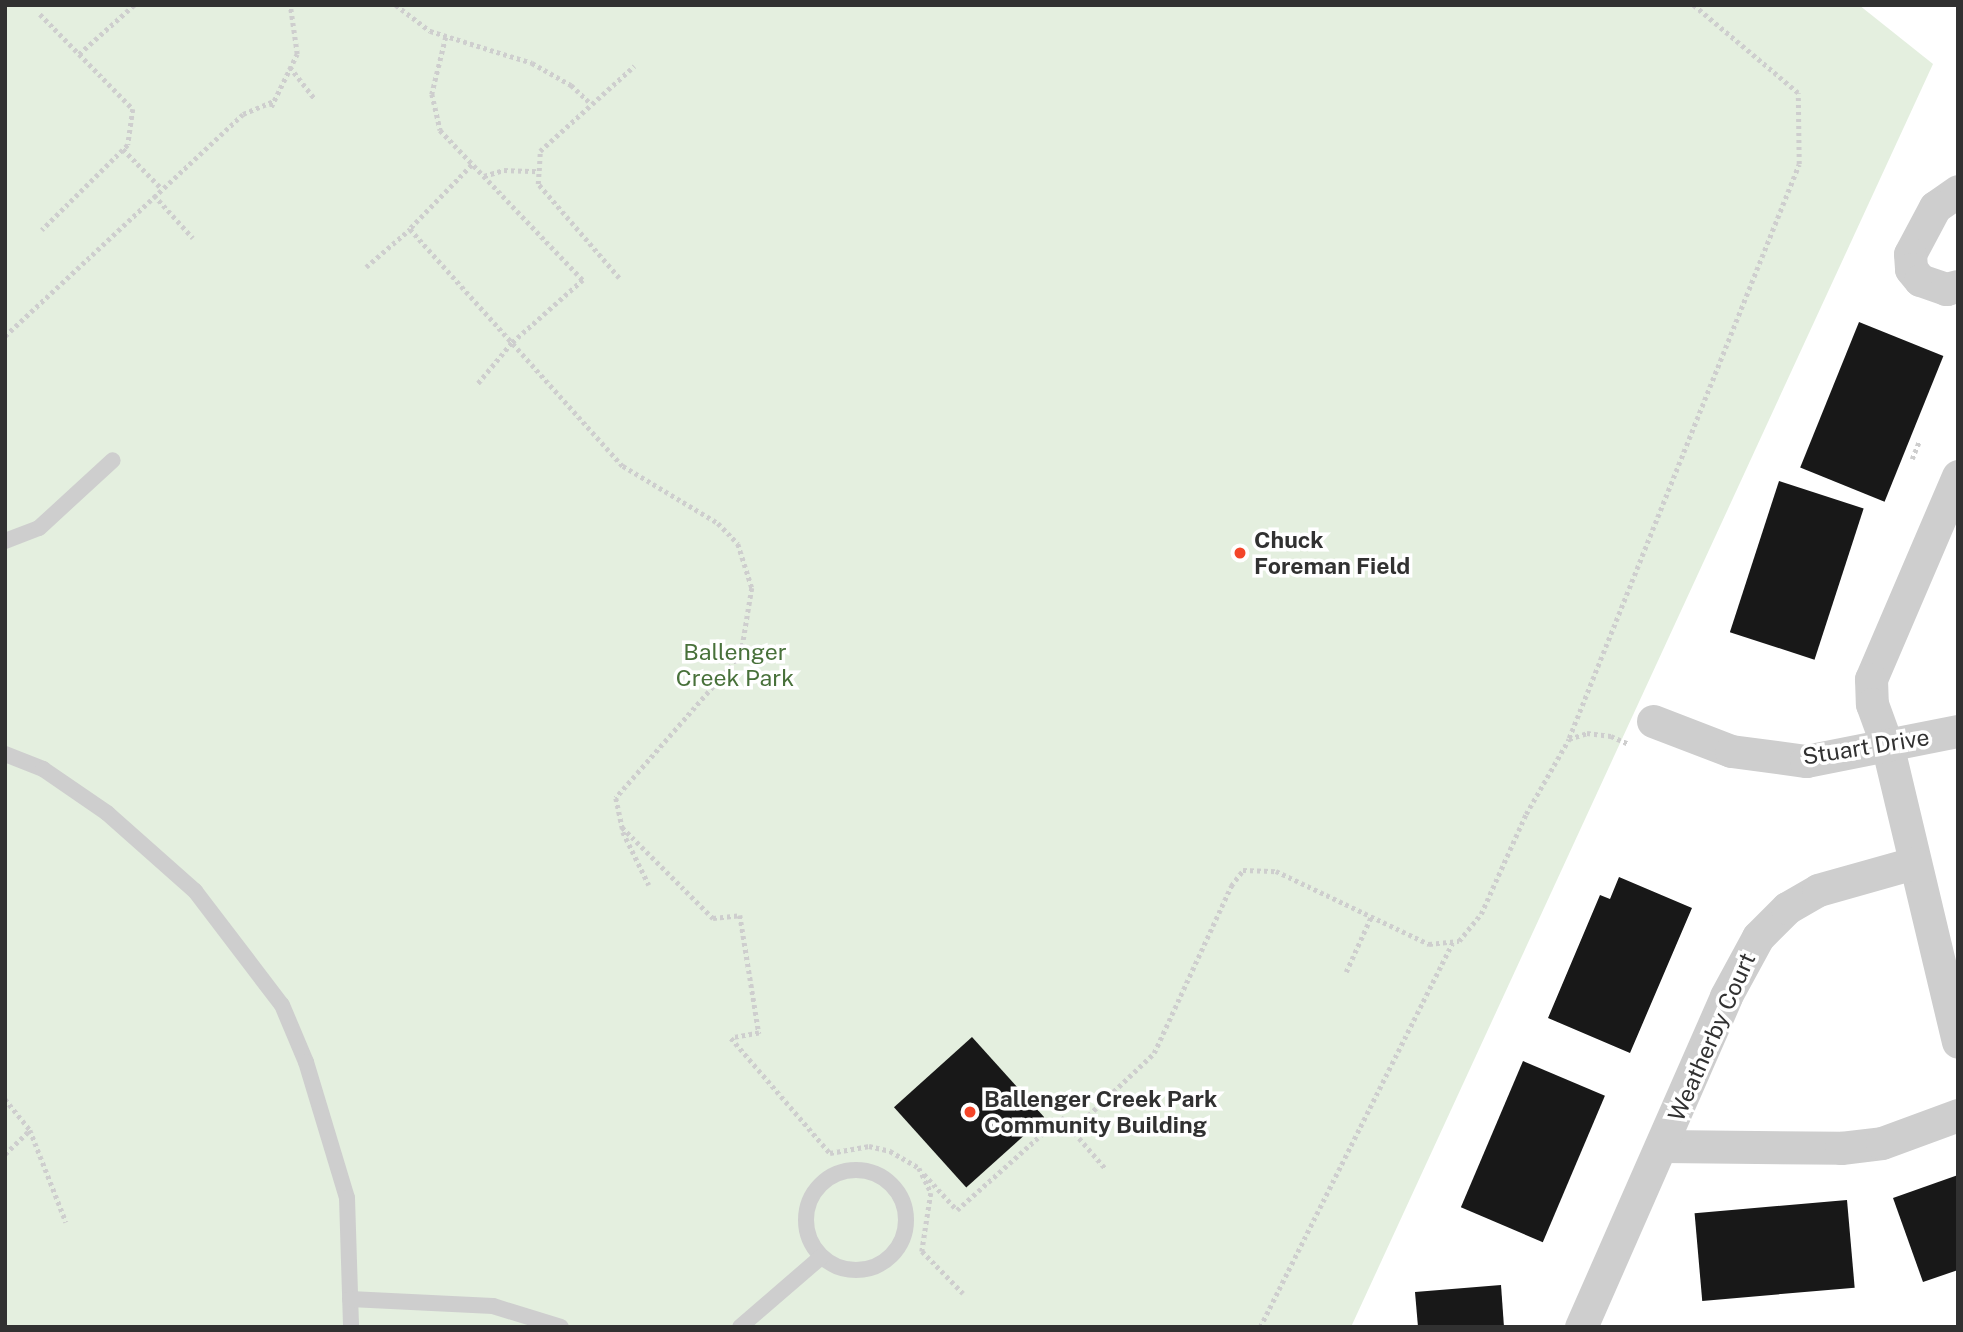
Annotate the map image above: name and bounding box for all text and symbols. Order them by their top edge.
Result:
place label: Chuck Foreman Field [1254,526,1410,580]
marker: Chuck Foreman Field [1232,545,1248,561]
park label: Ballenger Creek Park [676,638,794,692]
street label: Stuart Drive [1801,723,1931,771]
street label: Weatherby Court [1662,948,1762,1126]
place label: Ballenger Creek Park Community Building [984,1085,1217,1139]
marker: Ballenger Creek Park Community Building [962,1104,978,1120]

